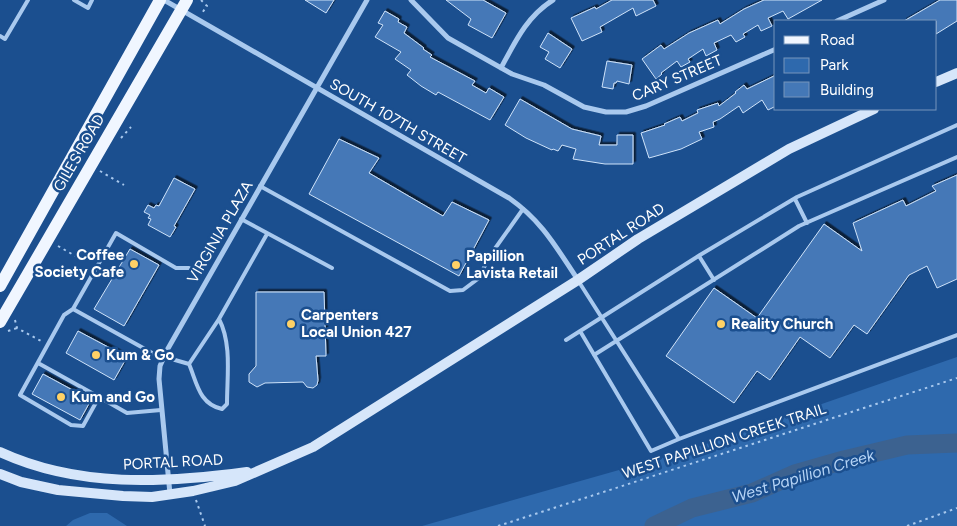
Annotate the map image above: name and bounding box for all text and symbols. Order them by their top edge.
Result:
legend [774,20,937,110]
text: Road [820,31,855,49]
street label: CARY STREET [629,51,725,105]
text: Park [820,56,849,74]
street label: SOUTH 107TH STREET [327,75,470,168]
text: Building [820,81,874,99]
street label: GILES ROAD [50,111,108,195]
street label: VIRGINIA PLAZA [183,178,257,286]
street label: PORTAL ROAD [574,199,668,269]
place label: Coffee Society Cafe [35,246,125,281]
place label: Papillion Lavista Retail [466,247,558,282]
marker: Coffee Society Cafe [128,258,140,270]
marker: Papillion Lavista Retail [450,259,462,271]
place label: Carpenters Local Union 427 [301,306,412,341]
place label: Reality Church [731,315,833,333]
marker: Carpenters Local Union 427 [285,318,297,330]
marker: Reality Church [715,318,727,330]
place label: Kum & Go [106,346,174,364]
marker: Kum & Go [90,349,102,361]
place label: Kum and Go [71,388,155,406]
marker: Kum and Go [55,391,67,403]
street label: WEST PAPILLION CREEK TRAIL [620,399,828,483]
water label: West Papillion Creek [729,445,878,507]
street label: PORTAL ROAD [123,450,223,474]

